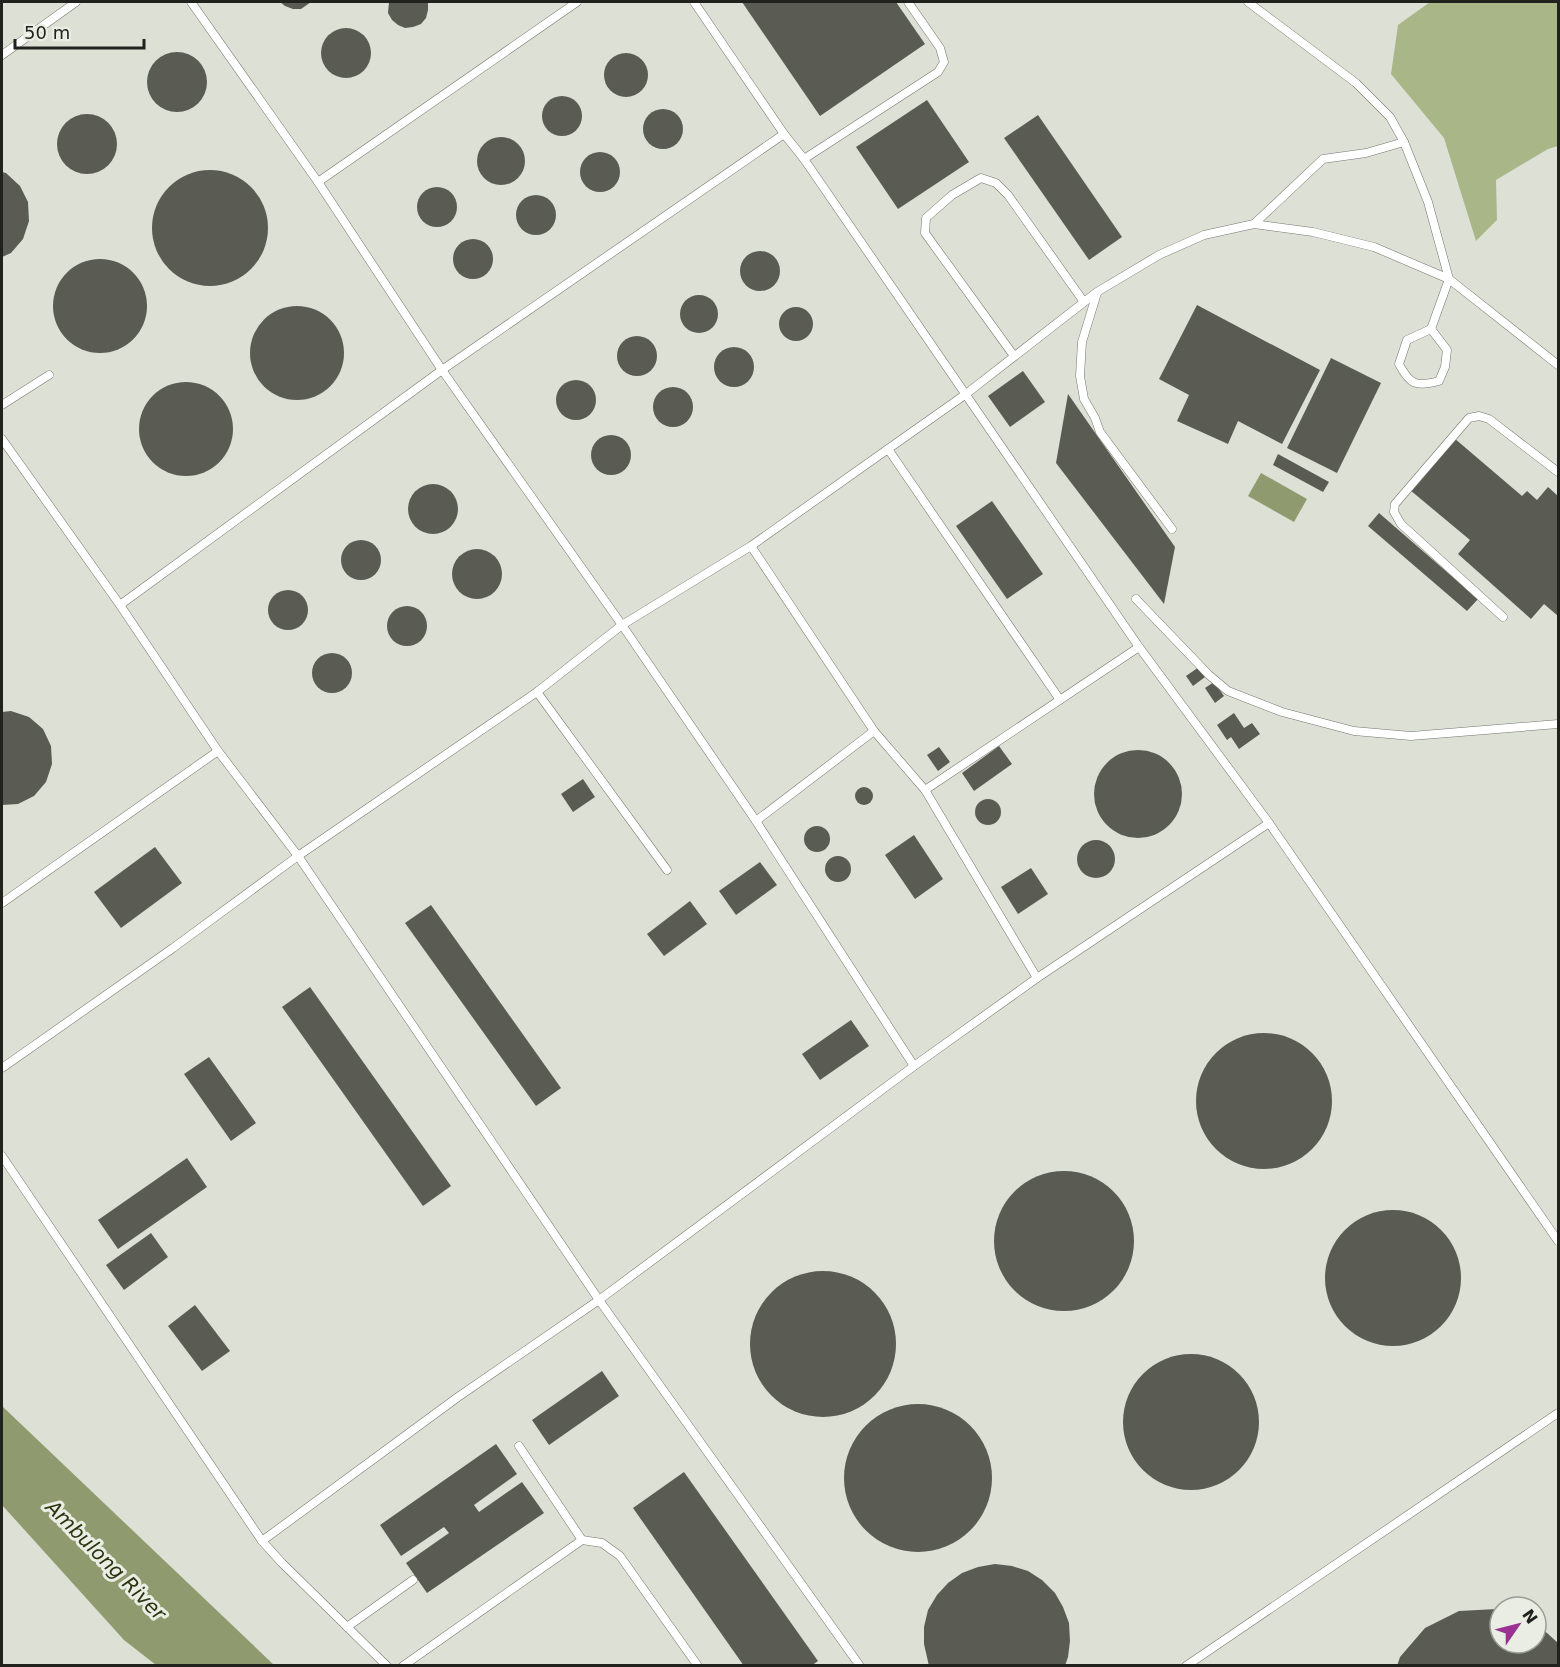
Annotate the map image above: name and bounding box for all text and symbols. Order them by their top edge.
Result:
scale bar [15,12,144,50]
text: 50 m [24,22,70,43]
water label: Ambulong River [40,1494,172,1626]
north arrow [1488,1595,1548,1655]
text: N [1518,1606,1541,1628]

